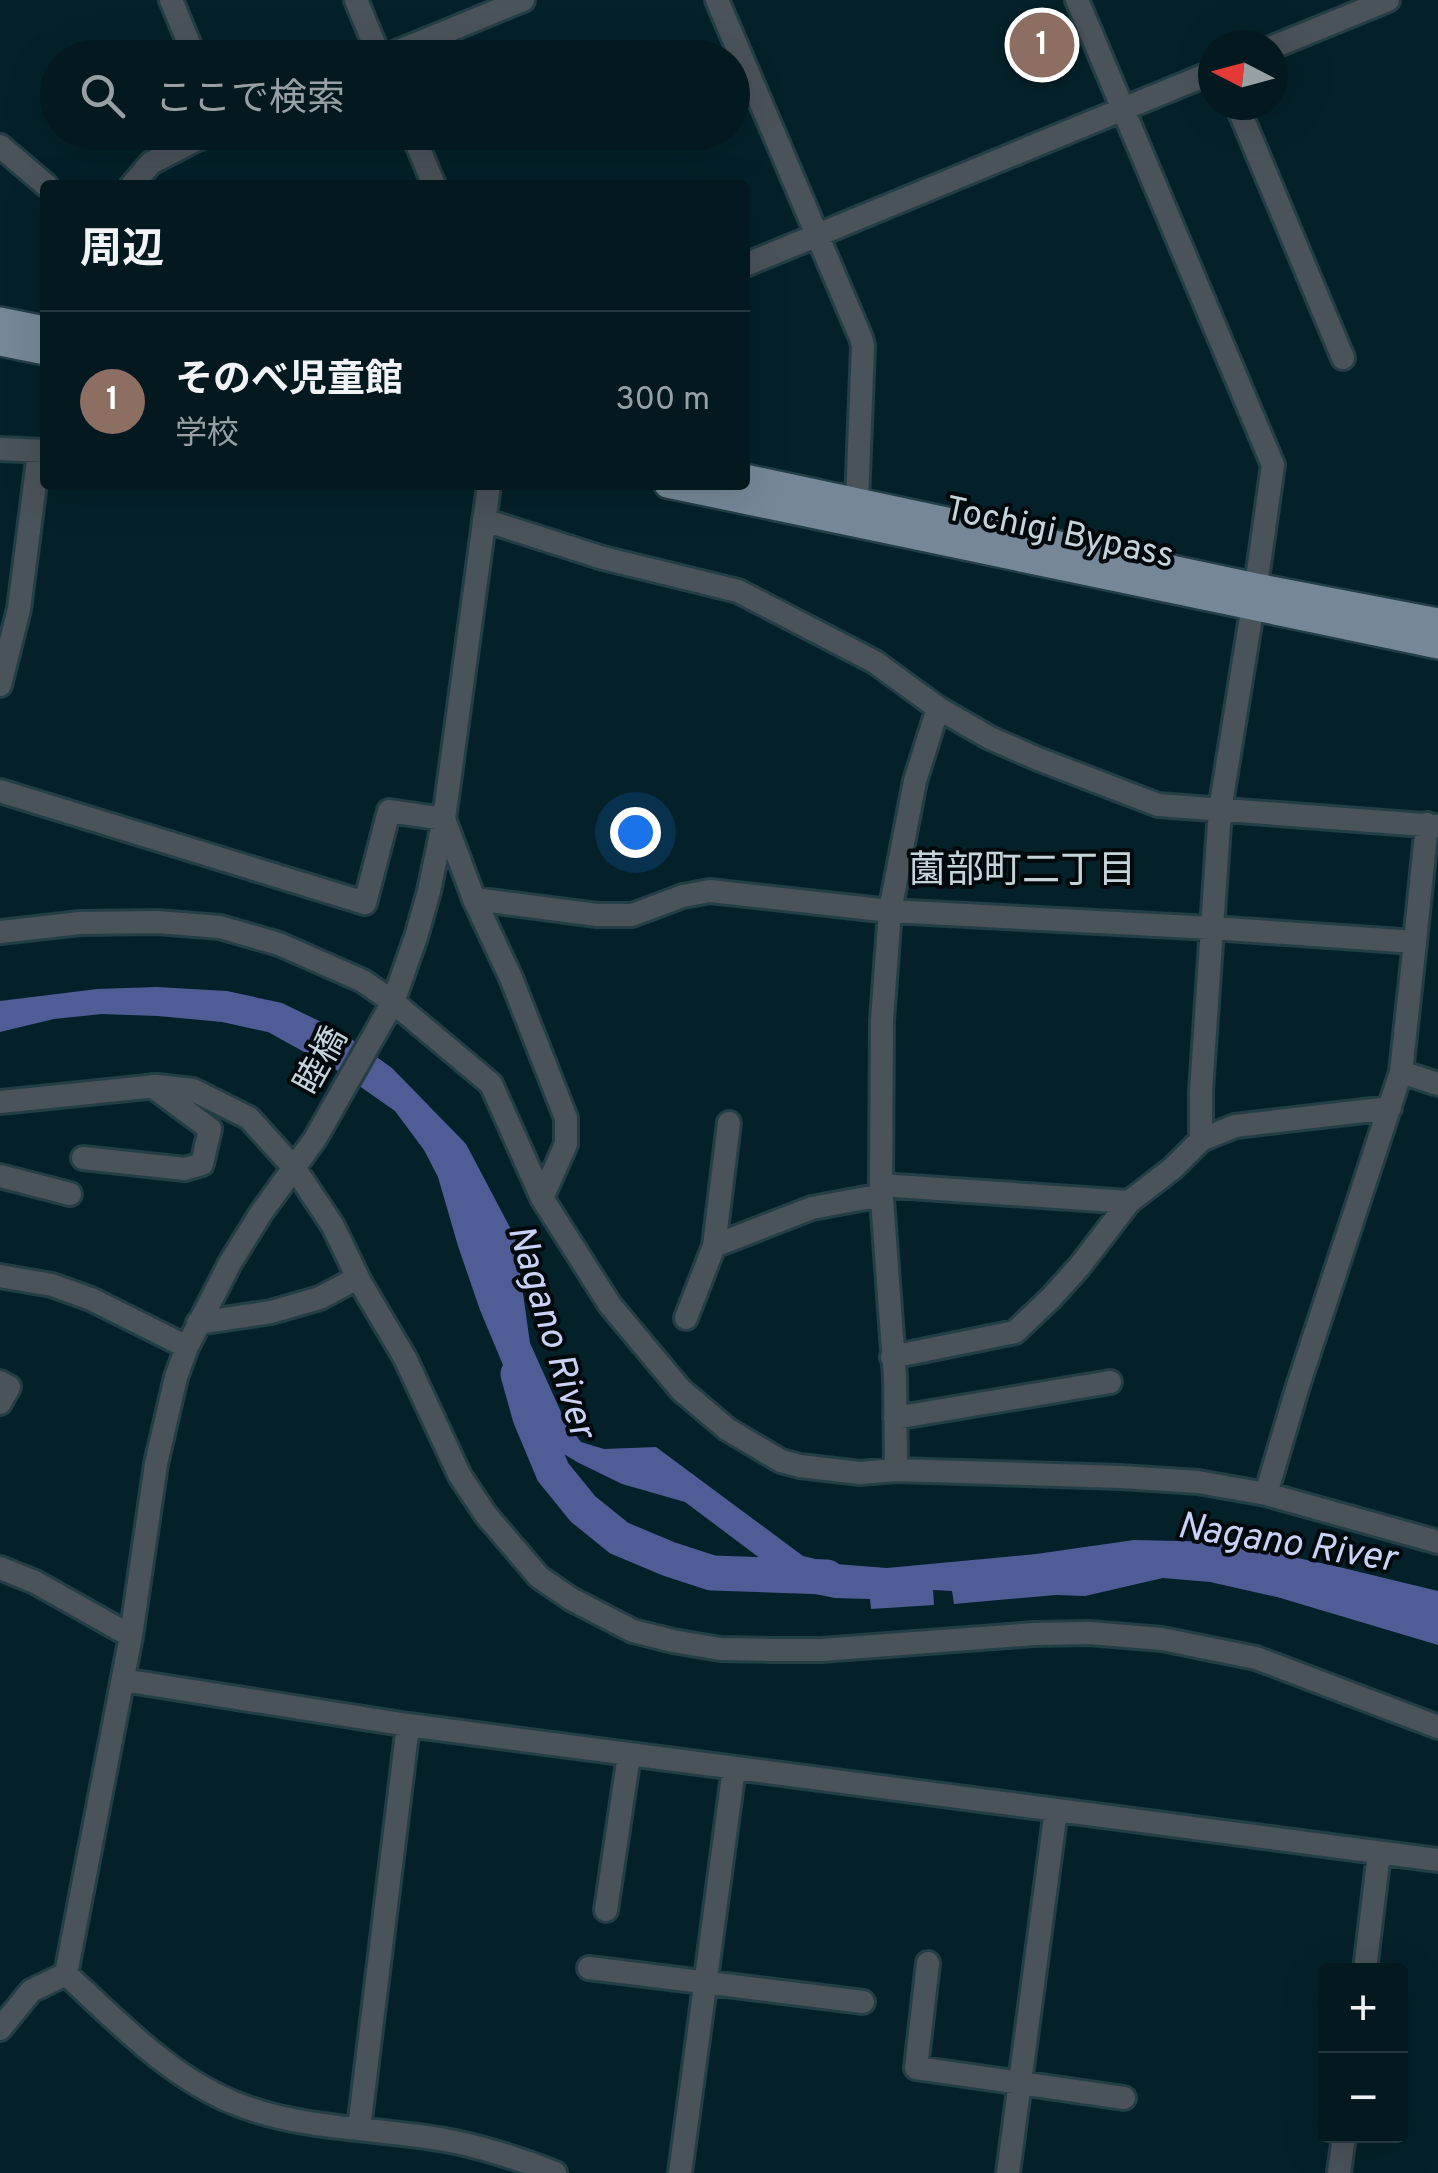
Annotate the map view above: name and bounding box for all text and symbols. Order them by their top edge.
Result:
pin: 1 [1010,8,1074,82]
north arrow [1198,30,1288,120]
search box [40,40,750,150]
icon: search [75,68,130,123]
text: ここで検索 [155,76,345,125]
text: 周辺 [80,225,164,278]
text: そのべ児童館 [175,357,403,406]
text: 1 [106,381,119,421]
text: 300 m [616,381,710,421]
text: 学校 [175,415,239,455]
street label: Tochigi Bypass [941,488,1178,580]
your location [610,807,661,858]
district label: 薗部町二丁目 [908,848,1136,897]
street label: 睦橋 [286,1020,359,1103]
water label: Nagano River [494,1219,606,1447]
water label: Nagano River [1174,1503,1402,1586]
map controls [1318,1963,1408,2143]
button: + [1318,1963,1408,2053]
button: − [1318,2053,1408,2143]

